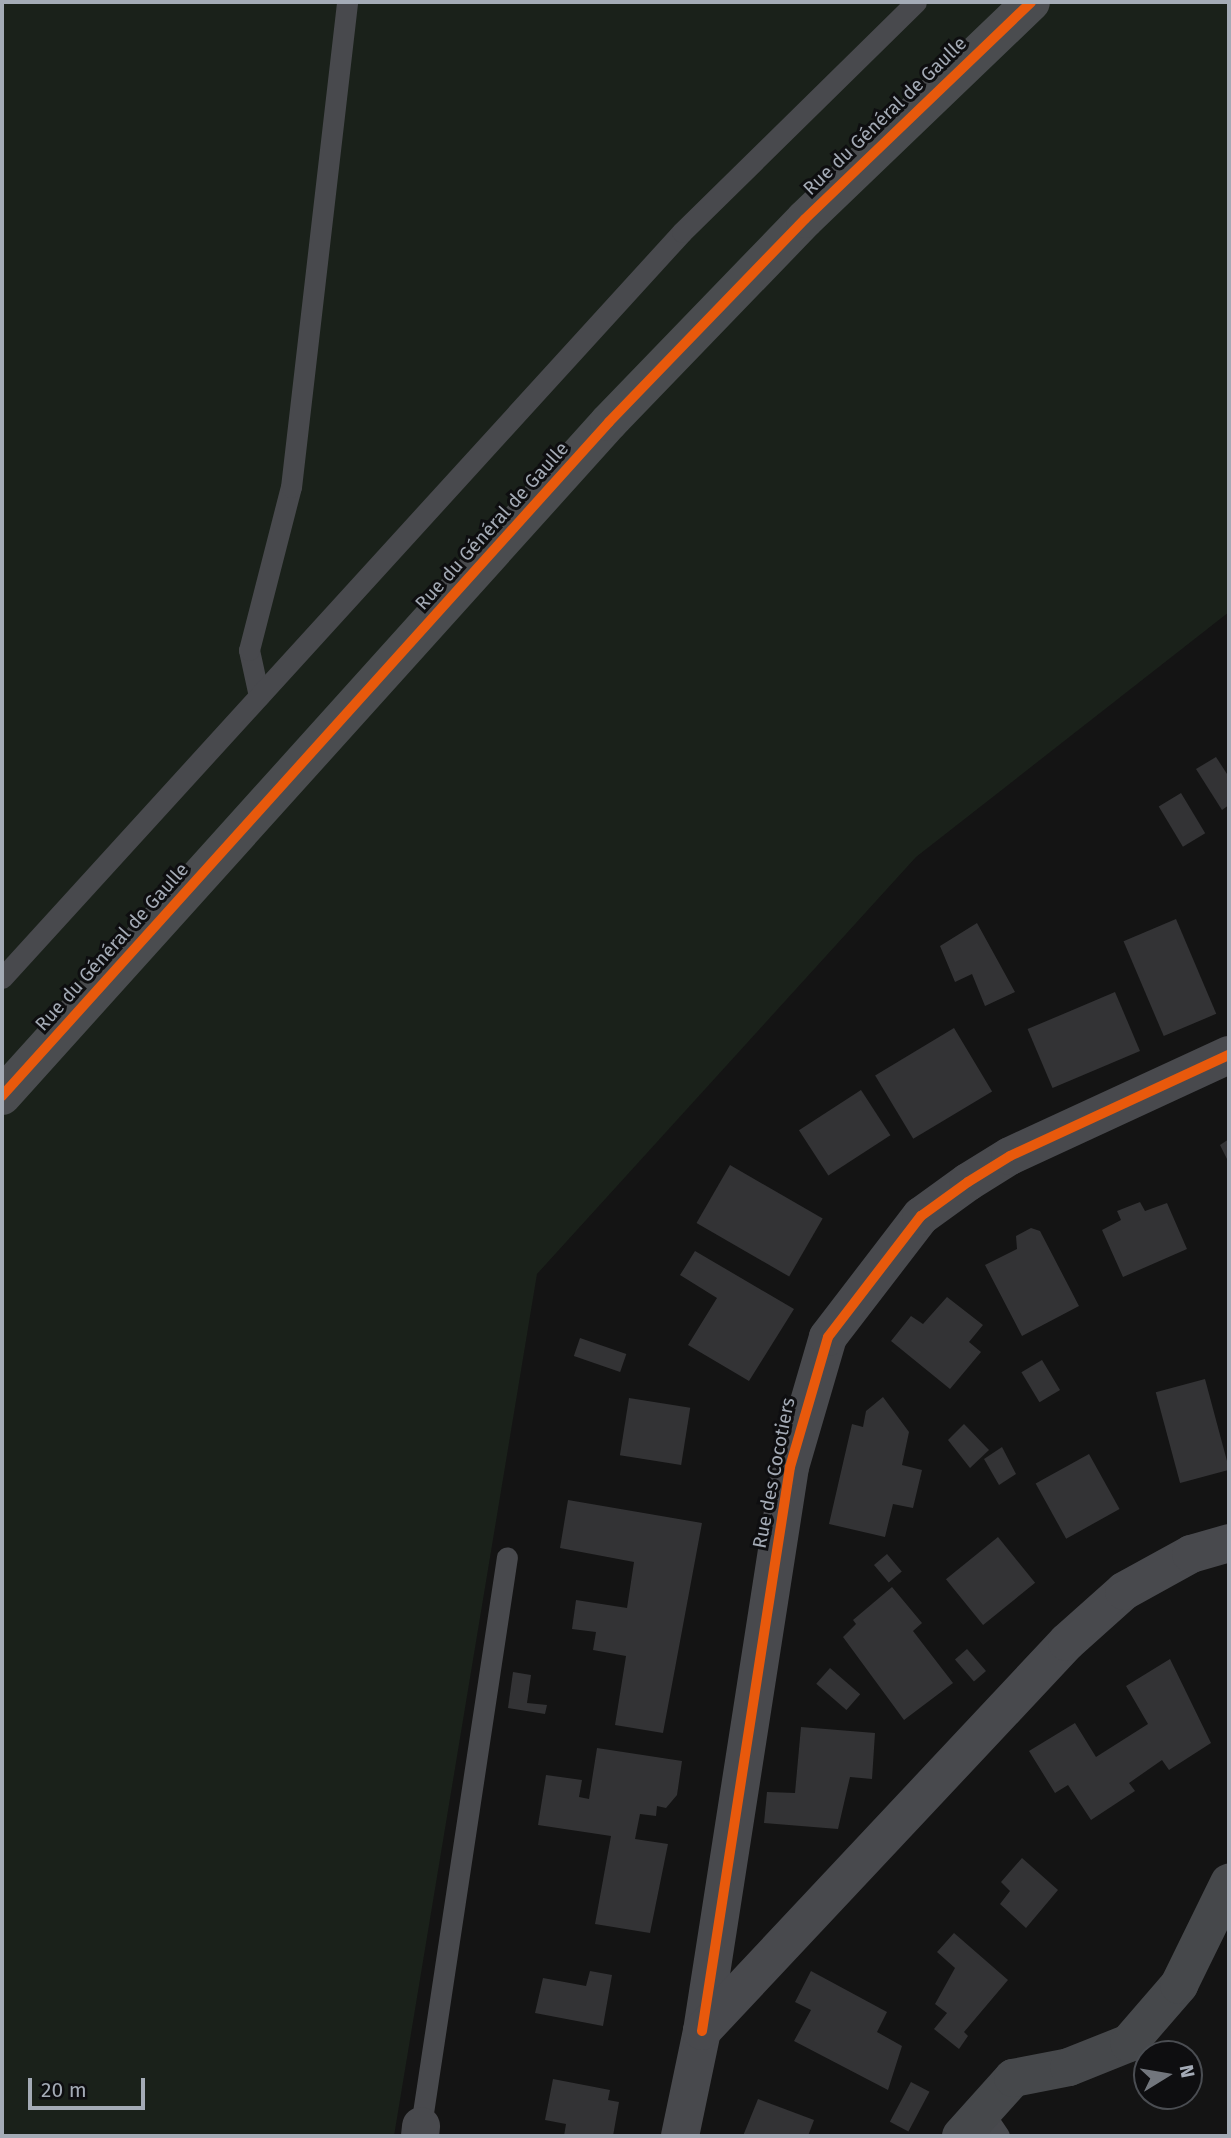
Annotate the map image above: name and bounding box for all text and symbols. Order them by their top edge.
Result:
street label: Rue du Général de Gaulle [799,32,971,200]
street label: Rue du Général de Gaulle [411,437,573,615]
street label: Rue du Général de Gaulle [31,858,193,1036]
street label: Rue des Cocotiers [748,1396,800,1550]
north arrow [1133,2040,1203,2110]
text: N [1175,2063,1200,2080]
scale bar [32,2064,149,2108]
text: 20 m [41,2077,87,2103]

